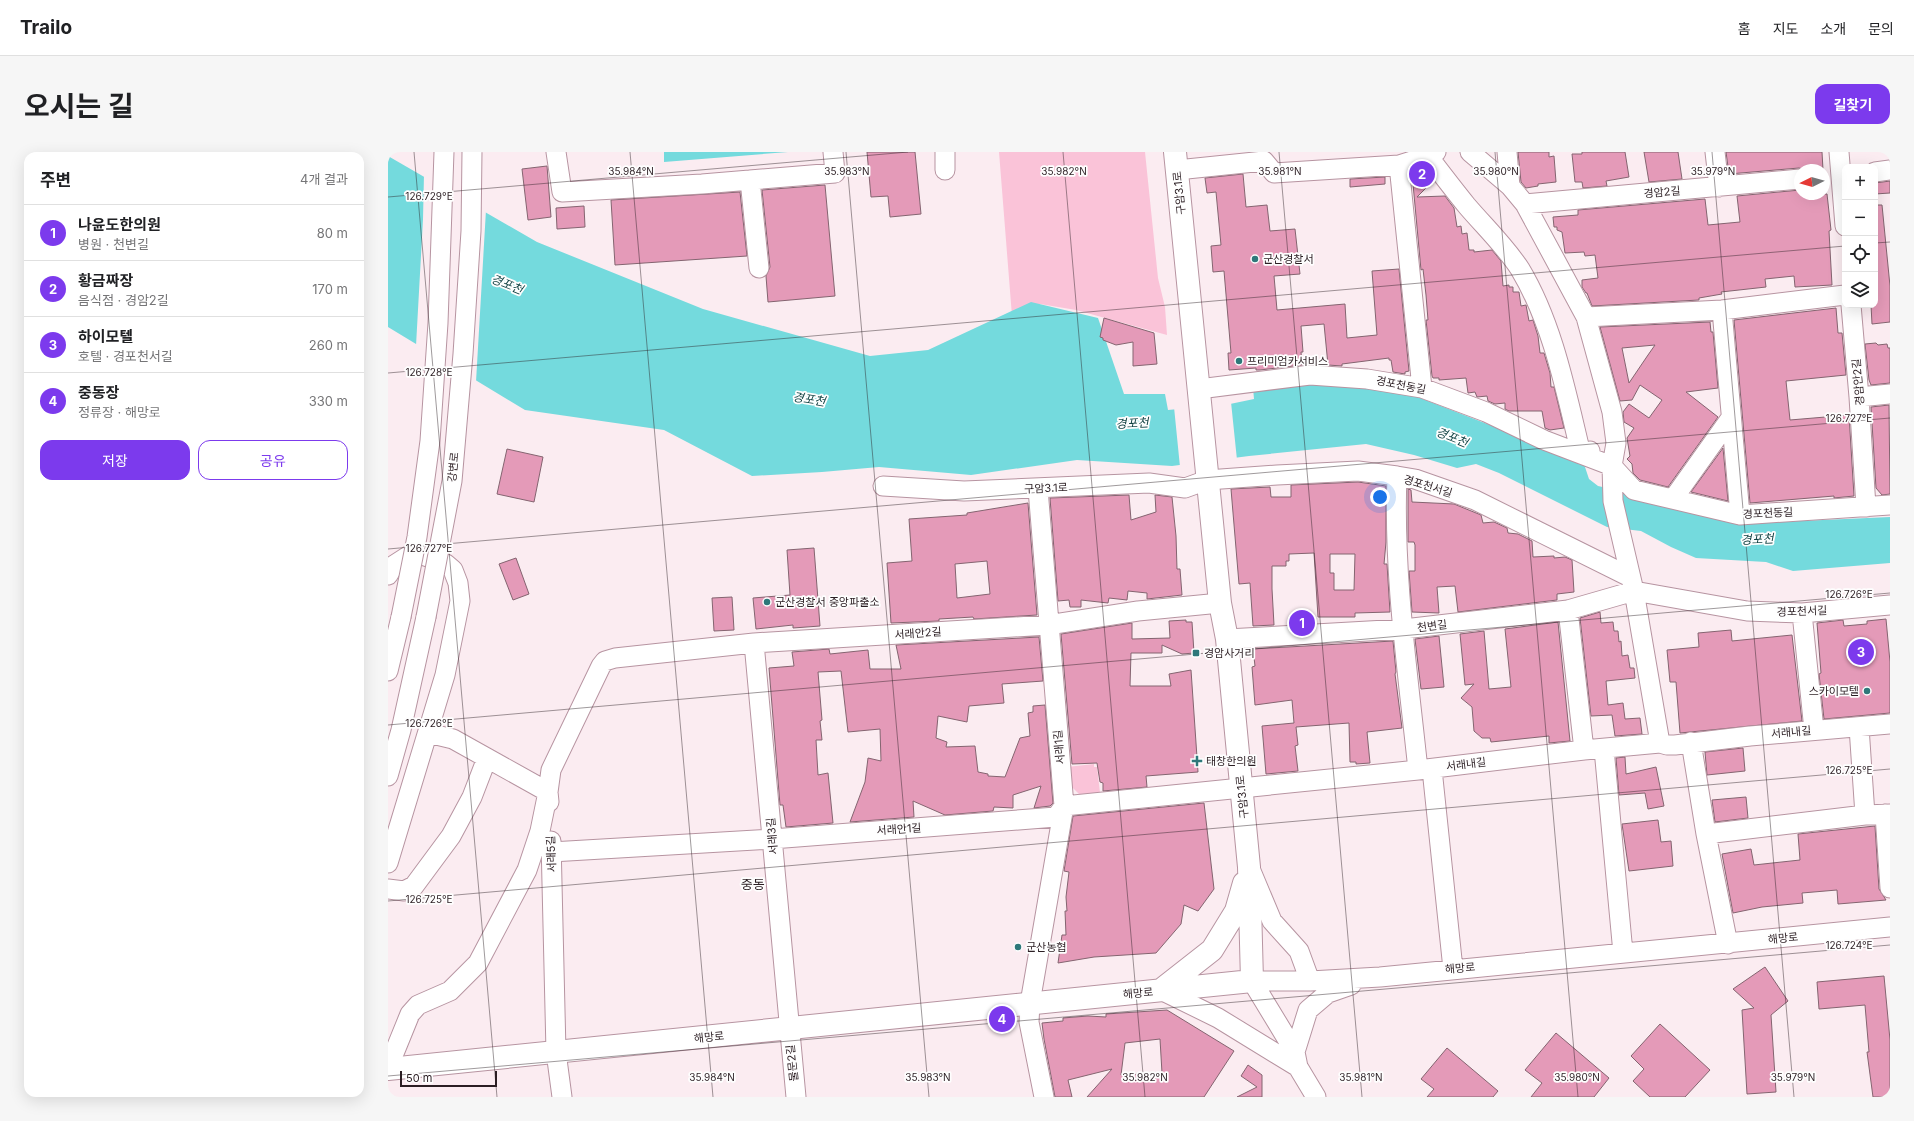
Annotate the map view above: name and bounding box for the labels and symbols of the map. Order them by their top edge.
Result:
pin: 2 [1409,159,1435,189]
north arrow [1794,164,1830,200]
text: 35.984°N [608,165,654,177]
text: 35.983°N [824,165,870,177]
text: 35.982°N [1041,165,1087,177]
text: 35.981°N [1258,165,1302,177]
text: 35.980°N [1473,165,1519,177]
text: 35.979°N [1691,165,1735,177]
street label: 구암3.1로 [1170,171,1188,215]
street label: 경암2길 [1643,183,1681,201]
text: 126.729°E [405,190,453,202]
place label: 군산경찰서 [1263,252,1314,266]
marker: 군산경찰서 [1250,254,1260,264]
water label: 경포천 [489,271,527,298]
place label: 프리미엄카서비스 [1247,354,1328,368]
marker: 프리미엄카서비스 [1234,356,1244,366]
street label: 경암안2길 [1849,358,1867,406]
text: 126.728°E [405,366,453,378]
street label: 경포천동길 [1375,373,1427,397]
water label: 경포천 [791,389,828,409]
text: 126.727°E [1826,412,1872,424]
water label: 경포천 [1115,415,1151,431]
water label: 경포천 [1434,424,1472,451]
street label: 강변로 [444,451,462,483]
street label: 경포천서길 [1402,472,1454,500]
street label: 구암3.1로 [1024,480,1068,496]
your location [1370,487,1390,507]
street label: 경포천동길 [1742,505,1794,521]
water label: 경포천 [1740,531,1776,547]
text: 126.727°E [406,542,452,554]
text: 126.726°E [1825,588,1873,600]
place label: 군산경찰서 중앙파출소 [775,595,879,609]
marker: 군산경찰서 중앙파출소 [762,597,772,607]
street label: 경포천서길 [1776,603,1828,619]
pin: 1 [1289,608,1315,638]
street label: 천변길 [1416,617,1448,635]
street label: 서래안2길 [894,624,942,642]
pin: 3 [1848,637,1874,667]
place label: 경암사거리 [1204,646,1255,660]
marker: 경암사거리 [1191,648,1201,658]
place label: 스카이모텔 [1808,684,1859,698]
marker: 스카이모텔 [1862,686,1872,696]
text: 126.726°E [405,717,453,729]
street label: 서래내길 [1770,723,1812,741]
street label: 서래1길 [1051,729,1067,765]
place label: 태창한의원 [1206,754,1257,768]
marker: 태창한의원 [1191,755,1203,767]
street label: 서래내길 [1445,755,1487,773]
text: 126.725°E [1825,764,1873,776]
street label: 구암3.1로 [1233,775,1251,819]
street label: 서래3길 [763,817,781,855]
street label: 서래안1길 [876,820,922,838]
street label: 서래5길 [543,835,559,873]
district label: 중동 [741,876,765,892]
text: 126.725°E [405,893,453,905]
street label: 해망로 [1767,929,1799,947]
text: 126.724°E [1825,939,1873,951]
place label: 군산농협 [1026,940,1066,954]
marker: 군산농협 [1013,942,1023,952]
street label: 해망로 [1444,960,1476,976]
street label: 해망로 [1122,985,1154,1001]
pin: 4 [989,1004,1015,1034]
street label: 해망로 [693,1028,725,1046]
street label: 물문2길 [783,1044,801,1082]
scale bar [400,1069,497,1088]
text: 35.984°N [689,1071,735,1083]
text: 35.983°N [905,1071,951,1083]
text: 35.982°N [1122,1071,1168,1083]
text: 35.981°N [1339,1071,1383,1083]
text: 35.980°N [1554,1071,1600,1083]
text: 35.979°N [1771,1071,1815,1083]

